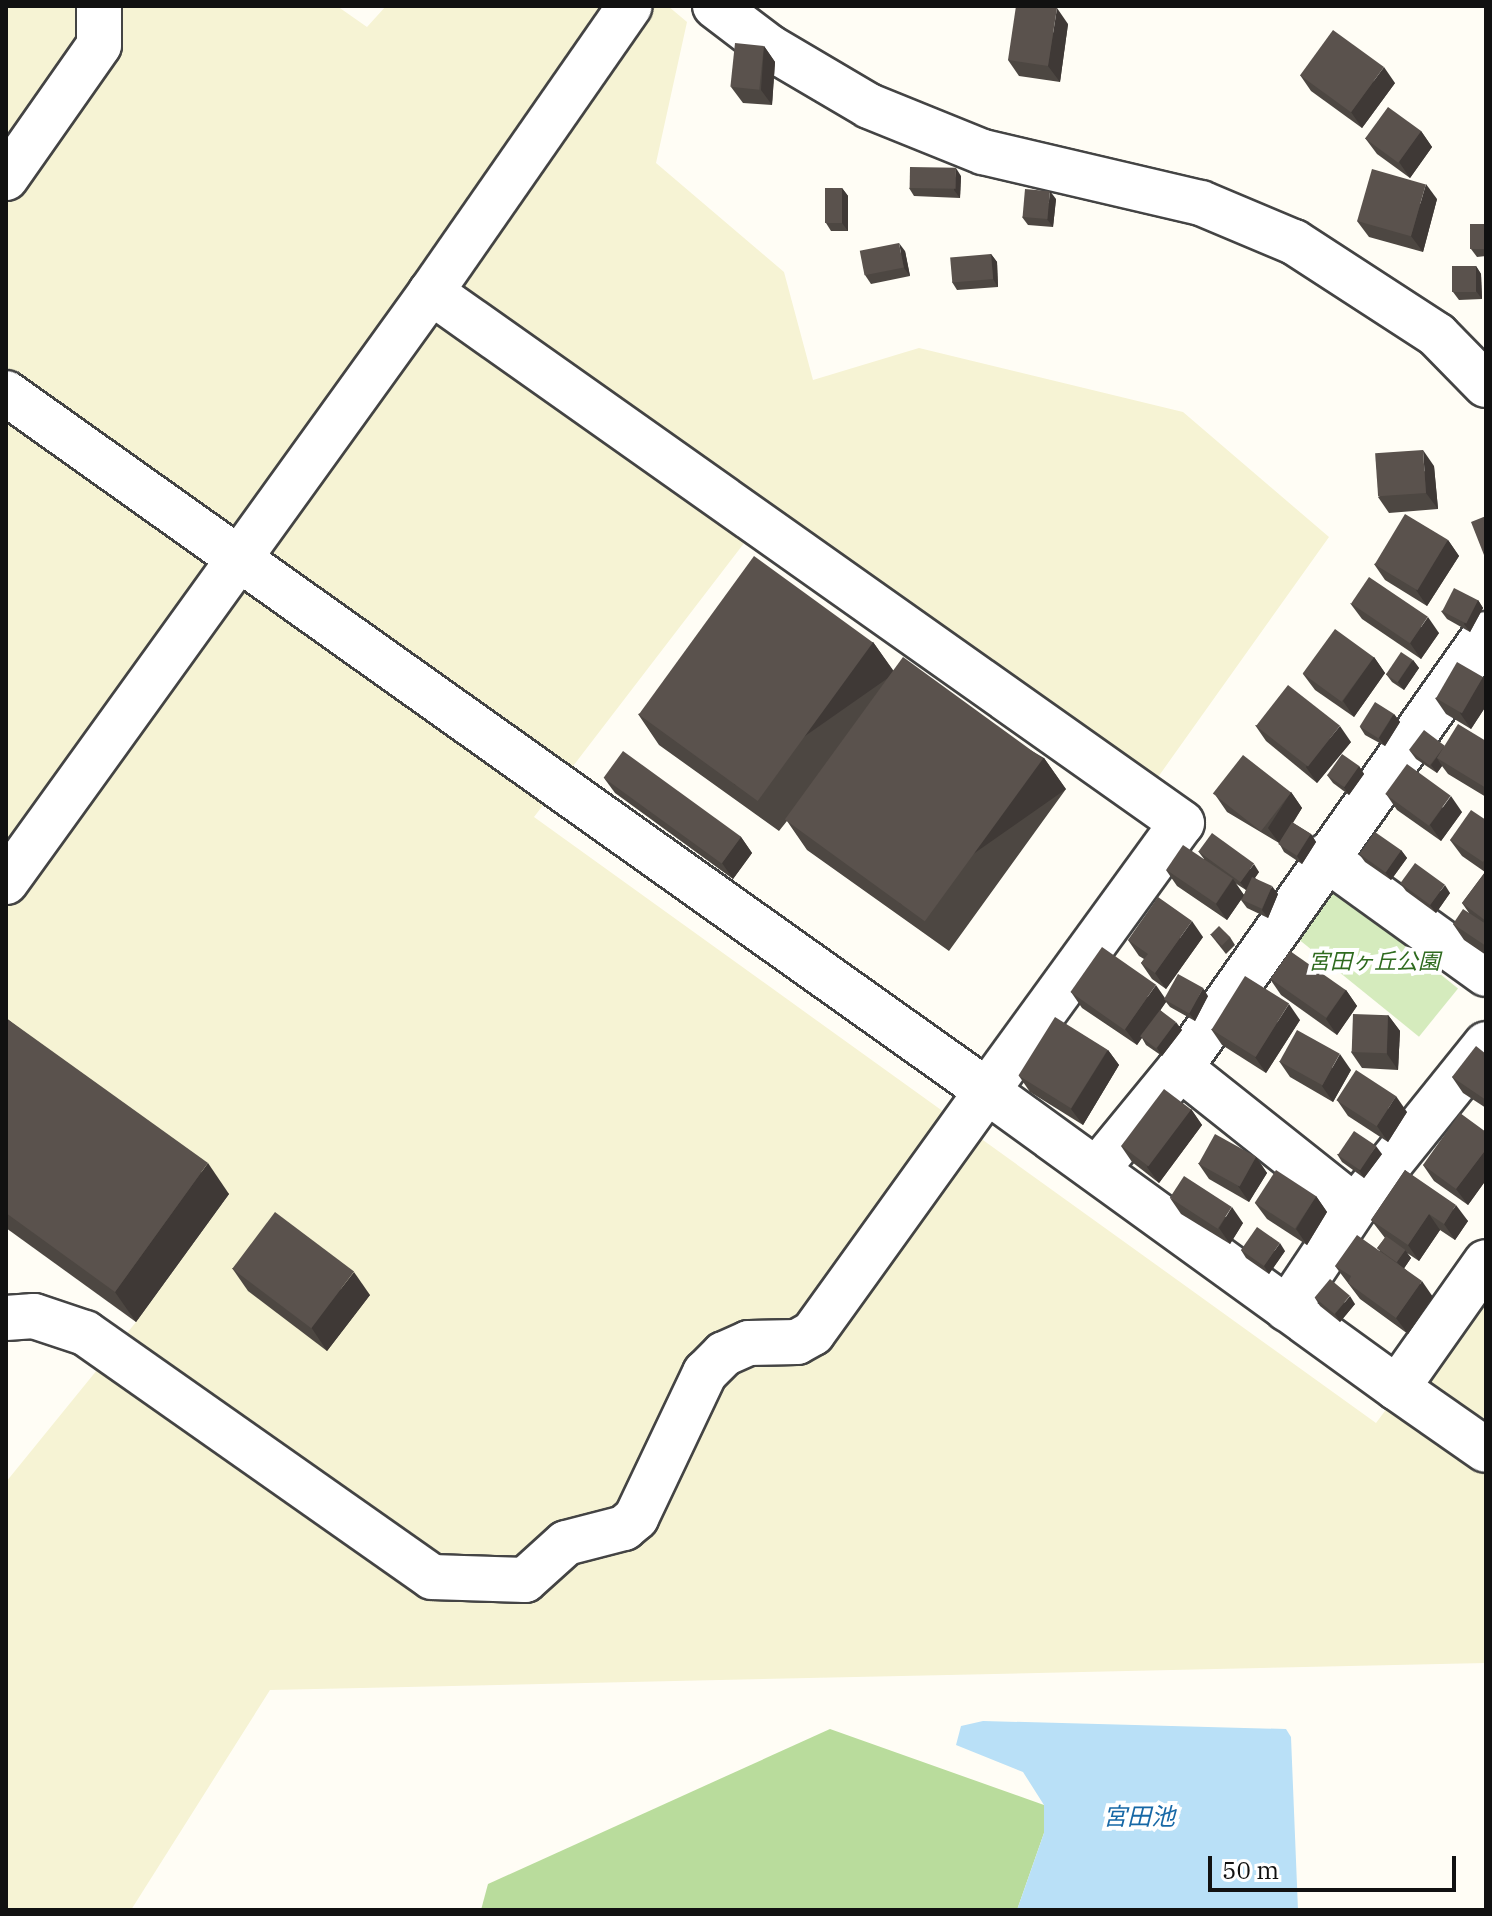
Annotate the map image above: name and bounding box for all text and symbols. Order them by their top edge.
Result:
park label: 宮田ヶ丘公園 [1308,948,1440,974]
water label: 宮田池 [1103,1803,1175,1831]
scale bar [1212,1840,1460,1890]
text: 50 m [1222,1854,1279,1886]

